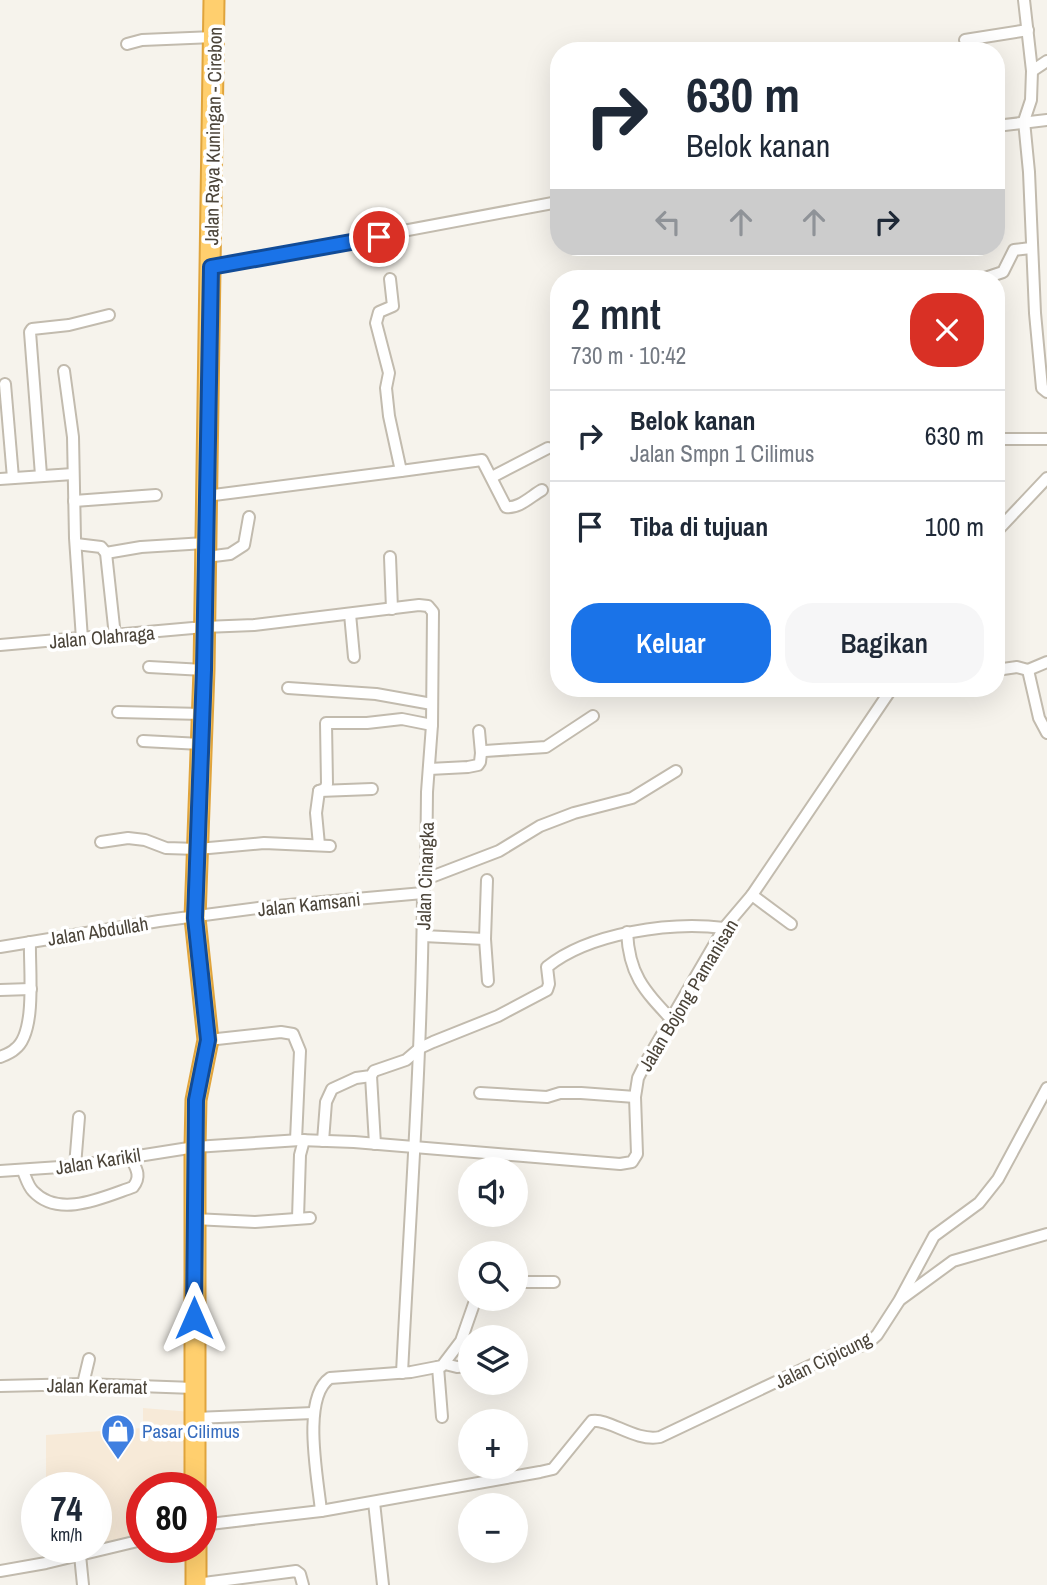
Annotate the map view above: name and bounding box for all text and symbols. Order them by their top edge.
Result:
street label: Jalan Raya Kuningan - Cirebon [198,27,228,245]
text: 630 m [686,61,800,127]
icon: right [571,70,662,161]
text: Belok kanan [686,124,830,167]
icon: left [649,203,687,241]
icon: ahead [722,203,760,241]
icon: ahead [795,203,833,241]
icon: right [868,203,906,241]
pin [349,207,409,267]
icon: arrive [360,218,398,256]
text: 2 mnt [571,286,661,342]
button: close [910,293,984,367]
text: 730 m · 10:42 [571,340,686,371]
text: Belok kanan [630,403,756,438]
icon: right [571,417,609,455]
text: 630 m [925,418,984,453]
text: Jalan Smpn 1 Cilimus [630,438,814,469]
icon: arrive [571,508,609,546]
text: Tiba di tujuan [630,509,768,544]
text: 100 m [925,509,984,544]
button: Keluar [571,603,771,683]
button: Bagikan [785,603,984,683]
street label: Jalan Olahraga [48,619,156,655]
street label: Jalan Cinangka [410,821,440,931]
street label: Jalan Kamsani [256,886,362,922]
street label: Jalan Abdullah [46,910,150,952]
street label: Jalan Bojong Pamanisan [632,914,744,1076]
street label: Jalan Karikil [54,1141,142,1181]
map controls [458,1157,528,1563]
button: sound [458,1157,528,1227]
button: search [458,1241,528,1311]
position arrow [157,1281,231,1355]
button: layers [458,1325,528,1395]
street label: Jalan Cipicung [771,1325,876,1394]
street label: Jalan Keramat [47,1372,148,1400]
button: + [458,1409,528,1479]
shop icon: Pasar Cilimus [99,1412,137,1461]
place label: Pasar Cilimus [142,1418,240,1444]
speed limit sign: 80 [126,1472,217,1563]
text: 74 [51,1485,82,1532]
button: − [458,1493,528,1563]
text: km/h [51,1522,83,1547]

